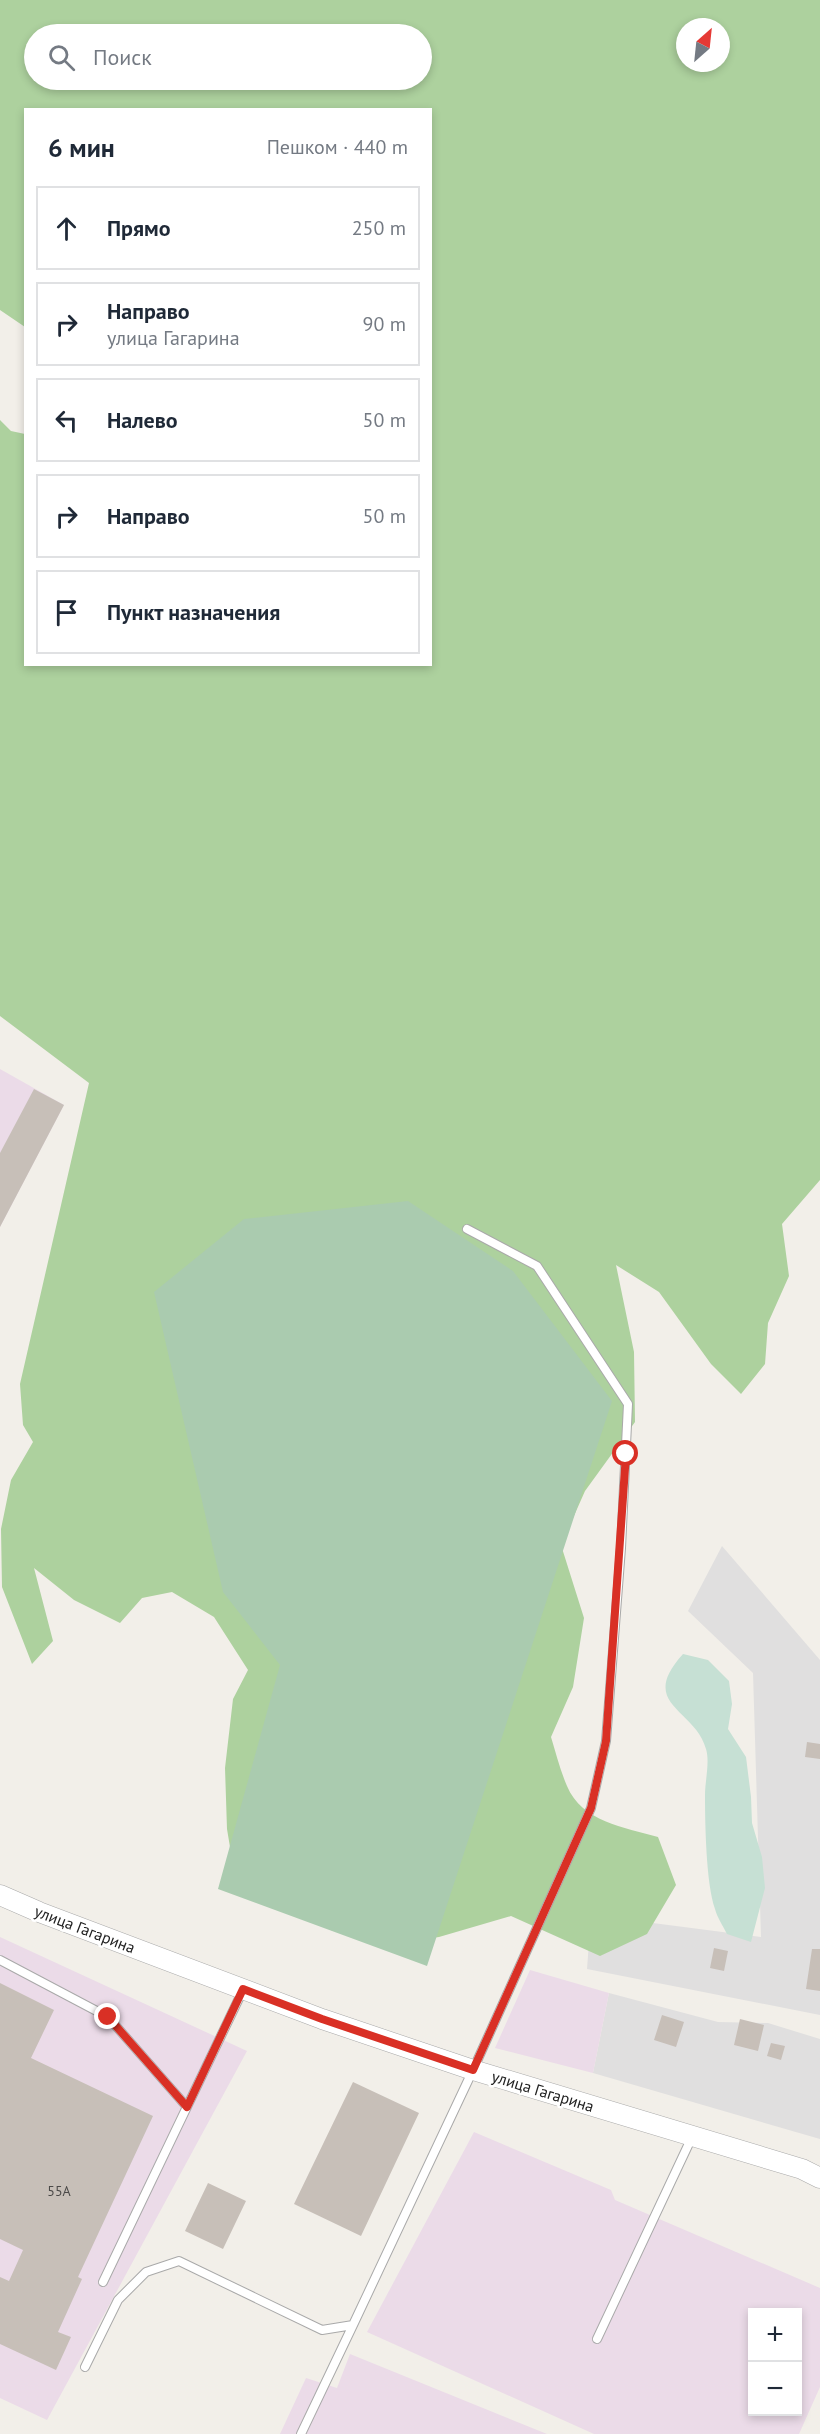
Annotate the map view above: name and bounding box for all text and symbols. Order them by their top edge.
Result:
north arrow [676,18,730,72]
search box [24,24,432,90]
icon: search [45,41,78,74]
text: Поиск [93,43,152,71]
text: 6 мин [48,131,115,164]
text: Пешком · 440 m [267,134,408,160]
icon: ahead [50,212,83,245]
text: Прямо [107,214,170,242]
text: 250 m [352,215,406,241]
text: Направо [107,297,190,325]
icon: right [50,308,83,341]
text: 90 m [363,311,406,337]
text: улица Гагарина [107,325,240,351]
icon: left [50,404,83,437]
text: Налево [107,406,178,434]
text: 50 m [363,407,406,433]
icon: right [50,500,83,533]
text: Направо [107,502,190,530]
text: 50 m [363,503,406,529]
icon: arrive [50,596,83,629]
text: Пункт назначения [107,598,280,626]
route start [612,1440,638,1466]
street label: улица Гагарина [32,1901,138,1957]
route end [94,2003,120,2029]
street label: улица Гагарина [489,2066,597,2116]
house number: 55А [47,2182,72,2200]
map controls [748,2308,802,2416]
button: + [748,2308,802,2362]
button: − [748,2362,802,2416]

